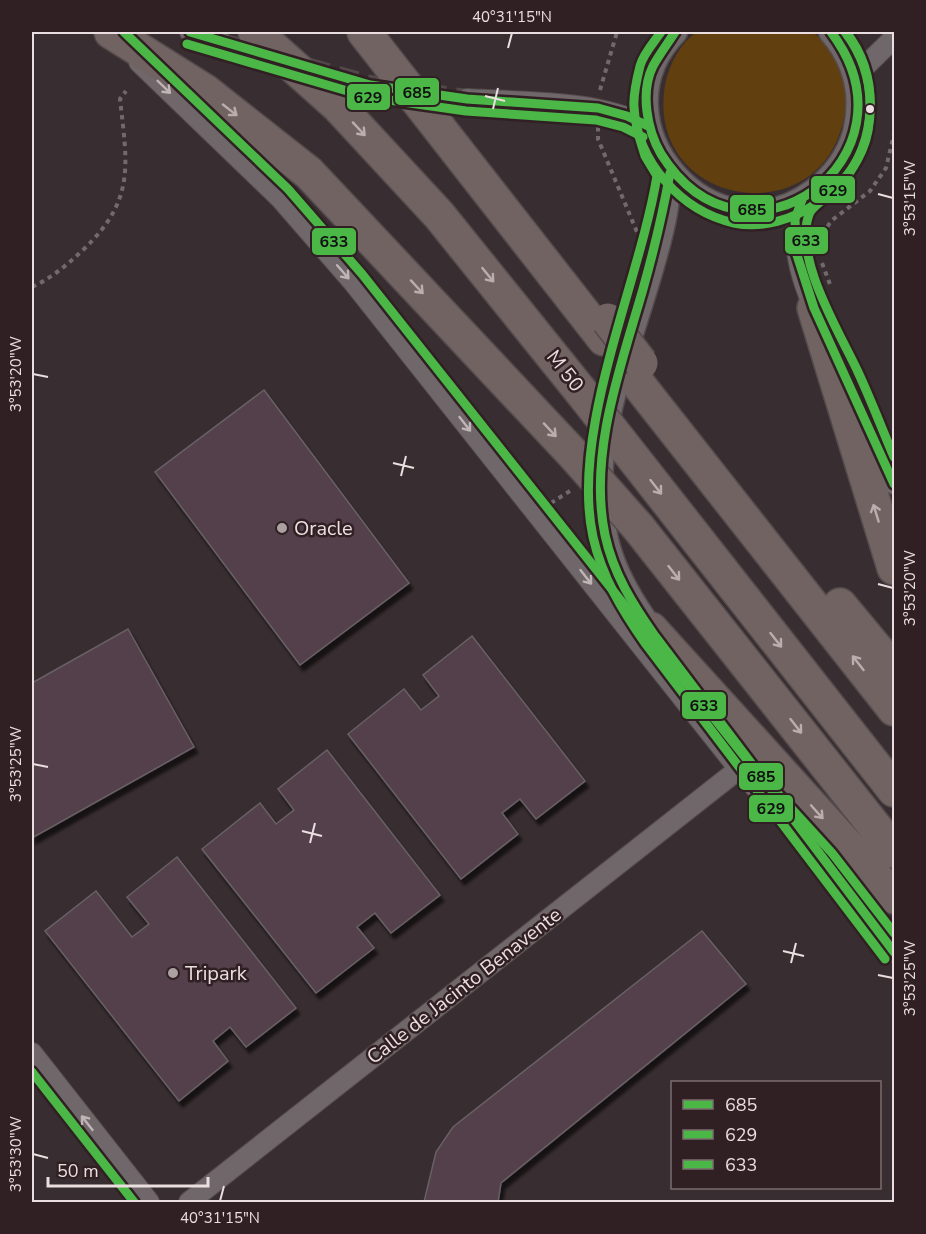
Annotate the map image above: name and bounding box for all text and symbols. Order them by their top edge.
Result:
text: 40°31'15"N [472,7,552,27]
line badge: 685 [394,77,440,106]
one-way arrow [156,79,171,93]
text: 685 [403,82,431,104]
line badge: 629 [346,83,391,111]
text: 629 [354,87,382,109]
unlabelled marker [864,103,876,115]
one-way arrow [222,104,238,117]
one-way arrow [352,121,366,136]
text: 3°53'15"W [900,159,920,236]
line badge: 629 [810,175,856,204]
text: 629 [819,180,847,202]
line badge: 685 [729,194,775,223]
text: 685 [738,199,766,221]
line badge: 633 [784,226,829,255]
line badge: 633 [311,227,357,256]
text: 633 [792,230,820,252]
text: 633 [320,231,348,253]
one-way arrow [337,264,350,280]
one-way arrow [481,267,494,283]
one-way arrow [410,280,424,295]
text: 3°53'20"W [6,335,26,412]
street label: M 50 [540,344,590,398]
one-way arrow [458,416,471,432]
one-way arrow [543,422,557,437]
one-way arrow [649,479,662,495]
one-way arrow [870,504,881,523]
place label: Oracle [294,515,353,542]
marker: Oracle [275,521,289,535]
text: 3°53'20"W [900,549,920,626]
one-way arrow [668,565,681,581]
one-way arrow [580,569,593,585]
one-way arrow [770,632,783,648]
one-way arrow [852,655,865,671]
line badge: 633 [681,691,727,720]
text: 633 [690,695,718,717]
one-way arrow [789,718,802,734]
text: 3°53'25"W [6,725,26,802]
line badge: 685 [738,762,784,791]
text: 685 [747,766,775,788]
line badge: 629 [748,794,794,823]
text: 629 [757,798,785,820]
one-way arrow [810,805,824,820]
street label: Calle de Jacinto Benavente [361,902,567,1070]
text: 3°53'25"W [900,939,920,1016]
place label: Tripark [185,960,248,987]
marker: Tripark [166,966,180,980]
legend [671,1081,881,1189]
text: 685 [725,1093,757,1117]
text: 3°53'30"W [6,1115,26,1192]
one-way arrow [81,1116,94,1132]
text: 629 [725,1123,757,1147]
scale bar [48,1150,208,1188]
text: 633 [725,1153,757,1177]
text: 50 m [57,1159,99,1183]
text: 40°31'15"N [180,1208,260,1228]

